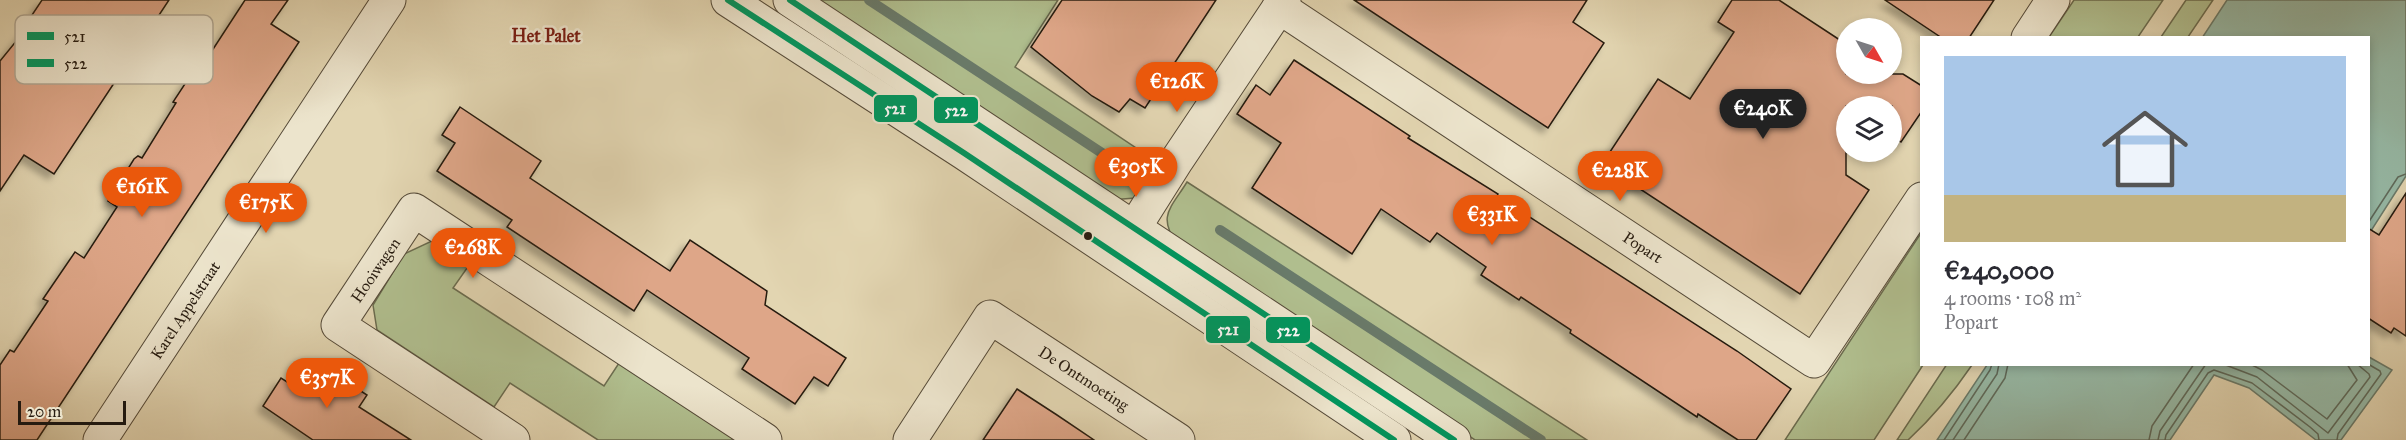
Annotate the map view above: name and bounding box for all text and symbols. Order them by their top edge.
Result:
legend [15,15,213,84]
north arrow [1836,18,1902,84]
map controls [1836,18,1902,162]
district label: Het Palet [511,25,581,47]
text: 521 [64,27,86,46]
text: 522 [64,54,87,73]
pin: €126K [1135,62,1219,113]
text: €126K [1150,69,1204,93]
pin: €240K [1721,89,1805,140]
line badge: 521 [873,94,918,123]
icon: home [2091,95,2199,203]
line badge: 522 [933,96,979,124]
text: €240K [1734,96,1792,120]
button: layers [1836,96,1902,162]
text: 521 [884,99,907,118]
text: 522 [944,101,969,120]
pin: €305K [1094,147,1178,198]
pin: €228K [1578,151,1662,202]
text: €305K [1108,154,1164,178]
text: €228K [1592,158,1648,182]
pin: €161K [100,167,184,218]
text: €161K [116,174,168,198]
pin: €175K [224,183,308,234]
text: €175K [239,190,293,214]
pin: €331K [1450,195,1534,246]
text: €331K [1467,202,1517,226]
pin: €268K [431,228,515,279]
street label: Popart [1619,228,1666,267]
unlabelled marker [1082,230,1094,242]
street label: Hooiwagen [347,234,405,307]
text: €268K [444,235,502,259]
text: €240,000 [1944,254,2054,286]
street label: Karel Appelstraat [147,257,224,363]
text: 4 rooms · 108 m² [1944,286,2081,310]
text: Popart [1944,310,1998,334]
line badge: 521 [1205,315,1251,344]
line badge: 522 [1265,316,1311,344]
text: 521 [1217,320,1240,339]
text: 522 [1276,321,1301,340]
street label: De Ontmoeting [1035,342,1133,416]
pin: €357K [285,358,369,409]
text: €357K [300,365,354,389]
scale bar [18,398,126,426]
text: 20 m [27,402,61,421]

